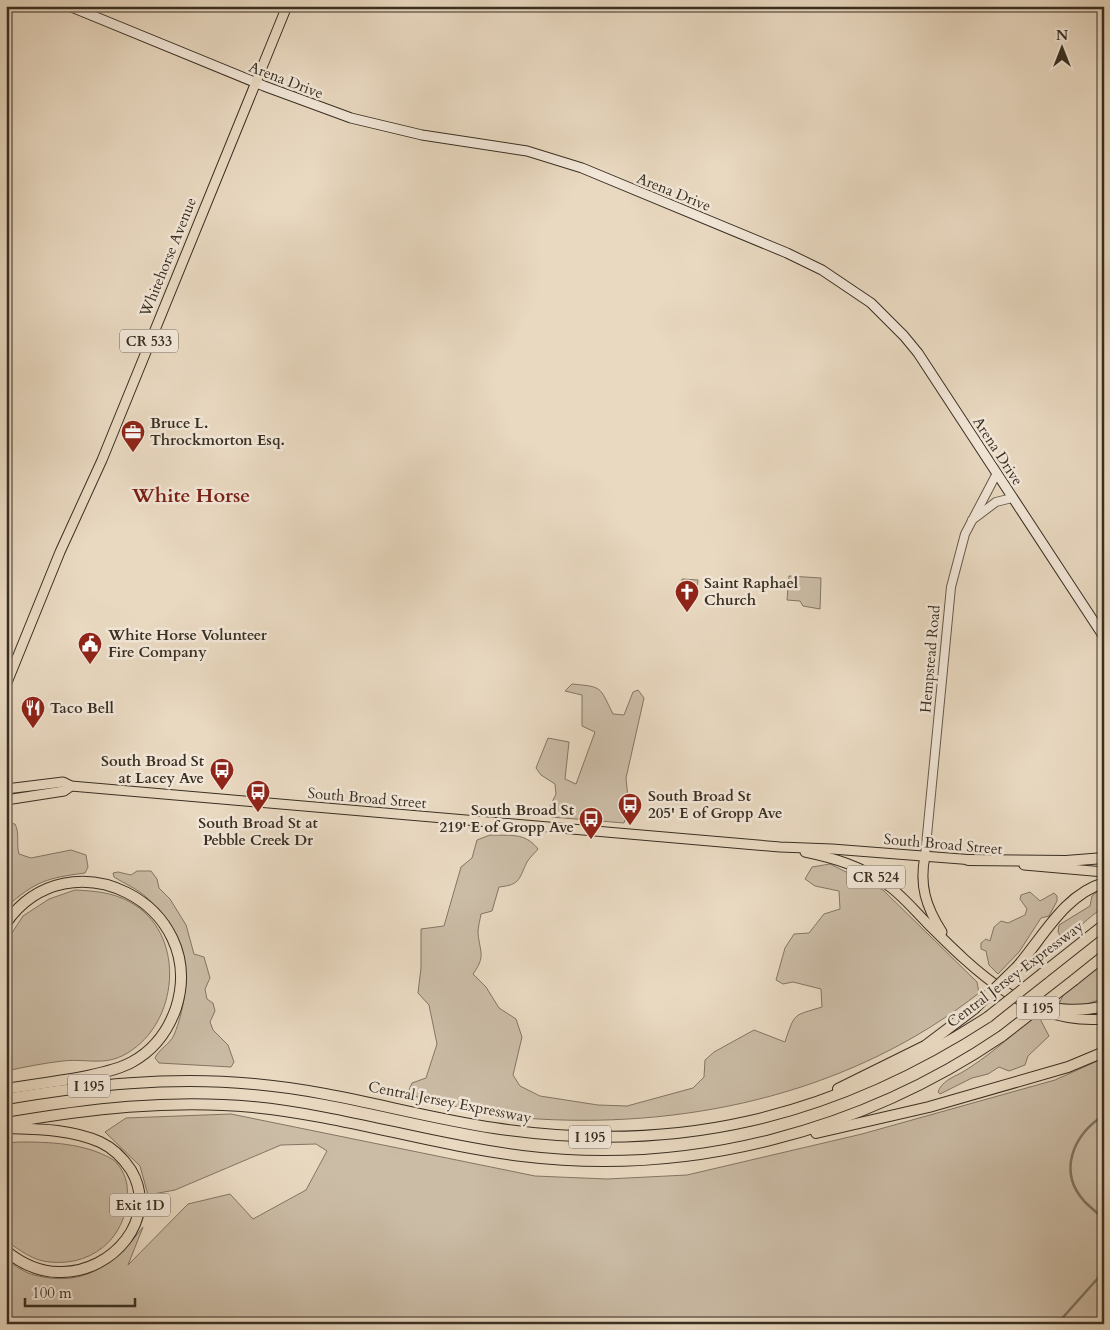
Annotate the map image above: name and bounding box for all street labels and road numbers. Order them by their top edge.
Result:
street label: Arena Drive [246,57,326,103]
street label: Arena Drive [634,168,714,216]
street label: Whitehorse Avenue [135,194,201,320]
road number: CR 533 [120,330,178,352]
street label: Arena Drive [968,413,1028,489]
street label: Hempstead Road [915,604,945,714]
street label: South Broad Street [307,783,428,813]
street label: South Broad Street [883,829,1004,859]
road number: CR 524 [847,866,905,889]
street label: Central Jersey Expressway [943,916,1087,1032]
road number: I 195 [1017,996,1059,1020]
road number: I 195 [68,1074,110,1098]
street label: Central Jersey Expressway [367,1076,533,1128]
road number: I 195 [569,1126,611,1148]
road number: Exit 1D [110,1194,170,1216]

